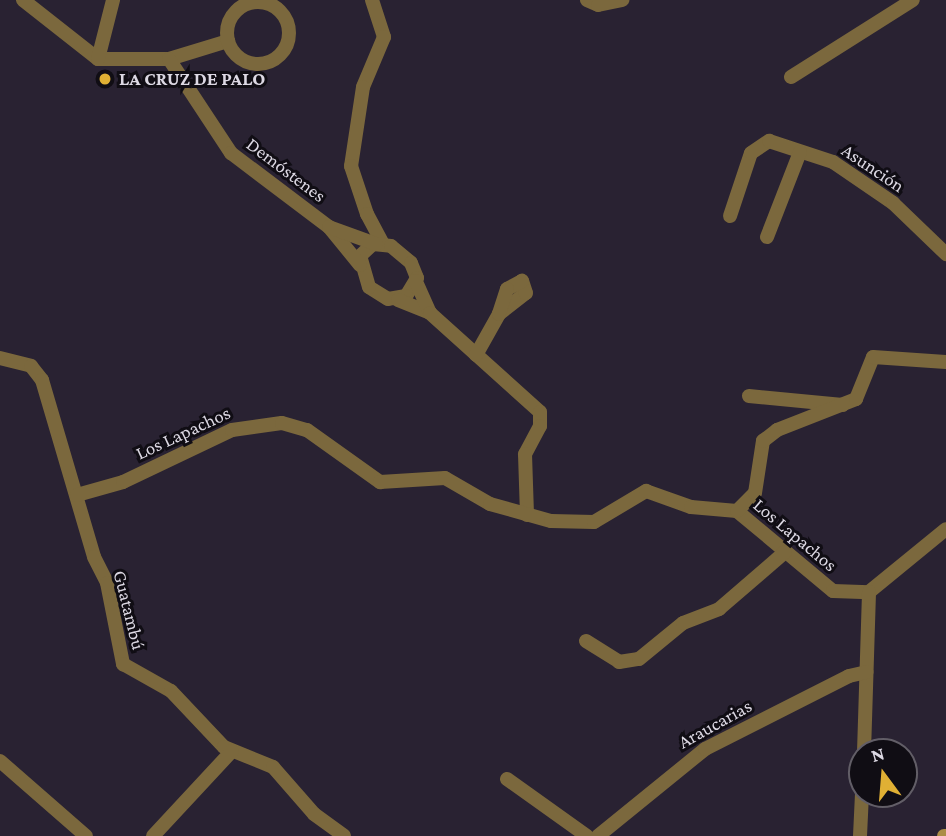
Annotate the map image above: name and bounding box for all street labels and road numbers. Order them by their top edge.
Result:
street label: Demóstenes [242,133,330,207]
street label: Asunción [837,139,909,197]
street label: Los Lapachos [132,401,234,465]
street label: Los Lapachos [749,494,841,576]
street label: Guatambú [108,568,150,652]
street label: Araucarias [674,694,756,754]

